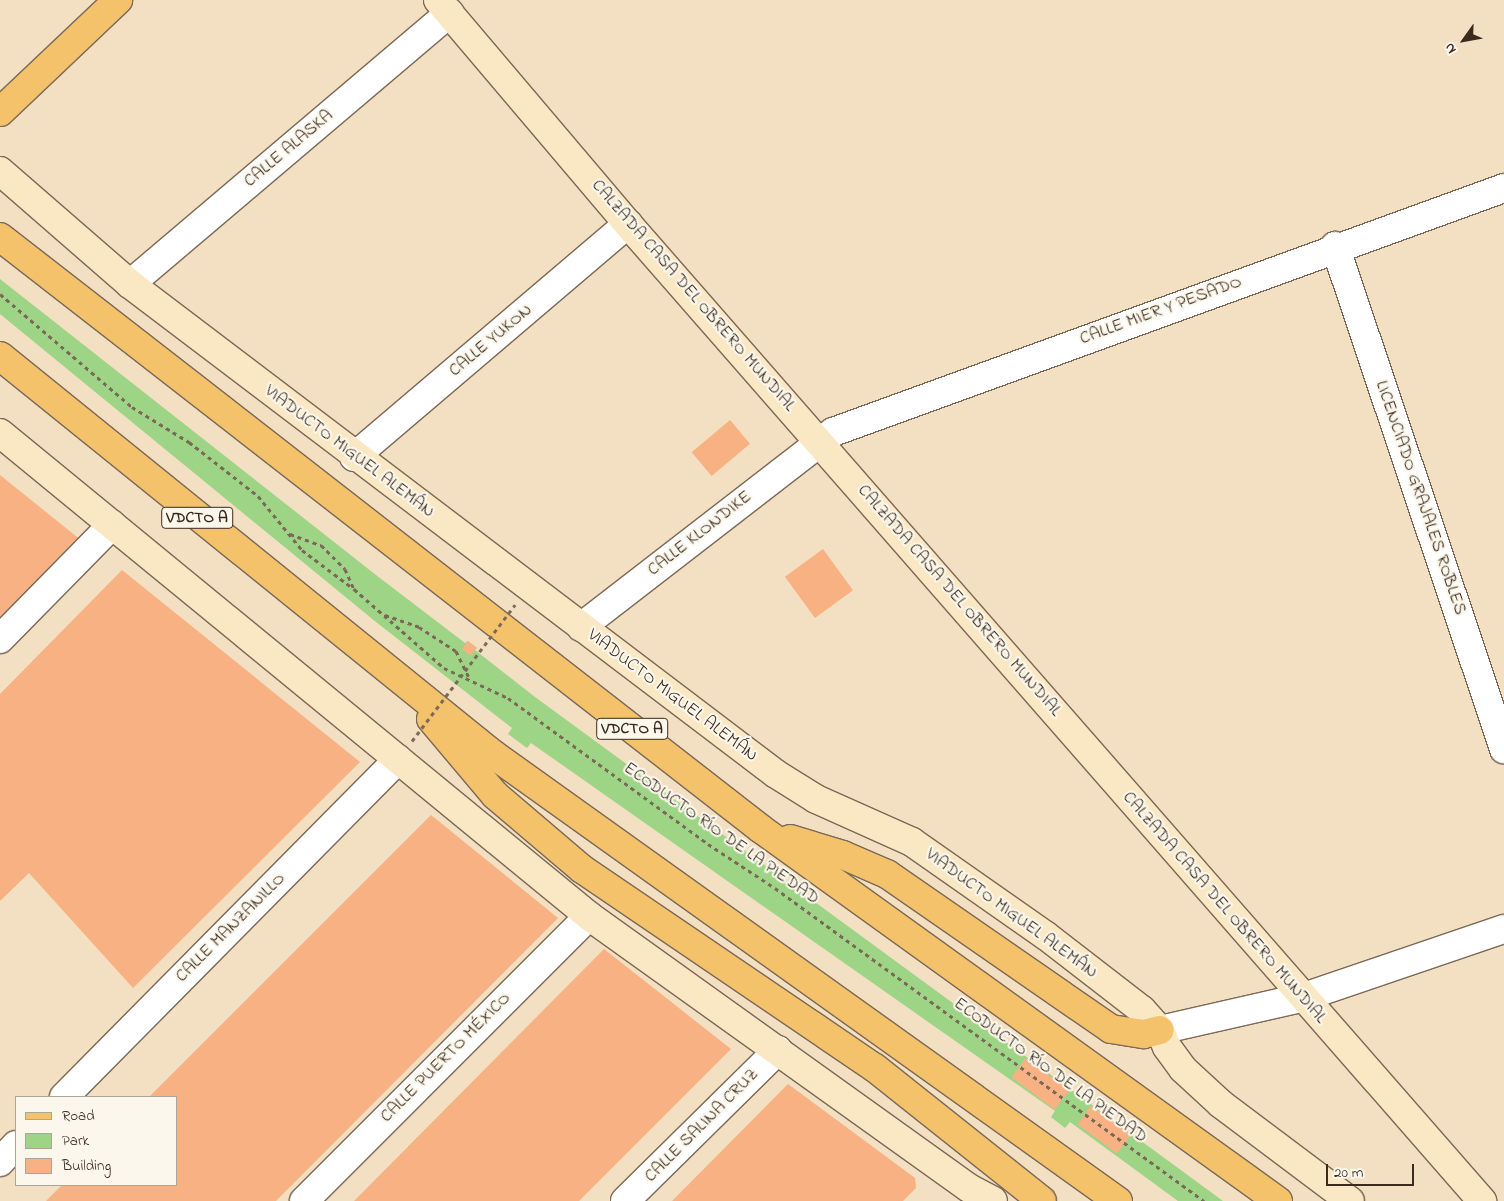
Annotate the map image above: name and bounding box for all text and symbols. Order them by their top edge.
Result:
north arrow [1439,15,1489,65]
text: N [1439,39,1462,58]
street label: CALLE ALASKA [240,105,338,193]
street label: CALZADA CASA DEL OBRERO MUNDIAL [586,175,800,417]
street label: CALLE MIER Y PESADO [1077,272,1245,350]
street label: CALLE YUKON [445,300,537,382]
street label: LICENCIADO GRAJALES ROBLES [1370,378,1470,618]
street label: VIADUCTO MIGUEL ALEMÁN [260,381,438,523]
street label: CALZADA CASA DEL OBRERO MUNDIAL [852,480,1066,722]
street label: CALLE KLONDIKE [644,487,756,581]
road number: VDCTO A [161,504,233,532]
street label: VIADUCTO MIGUEL ALEMÁN [583,625,761,767]
road number: VDCTO A [596,716,668,742]
street label: ECODUCTO RÍO DE LA PIEDAD [619,758,823,910]
street label: CALZADA CASA DEL OBRERO MUNDIAL [1117,787,1331,1029]
street label: VIADUCTO MIGUEL ALEMÁN [921,844,1101,984]
street label: CALLE MANZANILLO [171,868,291,988]
street label: CALLE PUERTO MÉXICO [376,988,516,1128]
street label: ECODUCTO RÍO DE LA PIEDAD [949,993,1151,1149]
street label: CALLE SALINA CRUZ [640,1064,764,1188]
legend [15,1096,178,1186]
text: Road [62,1105,95,1127]
text: Park [62,1130,89,1152]
scale bar [1329,1154,1416,1186]
text: Building [62,1155,111,1177]
text: 20 m [1334,1162,1363,1184]

